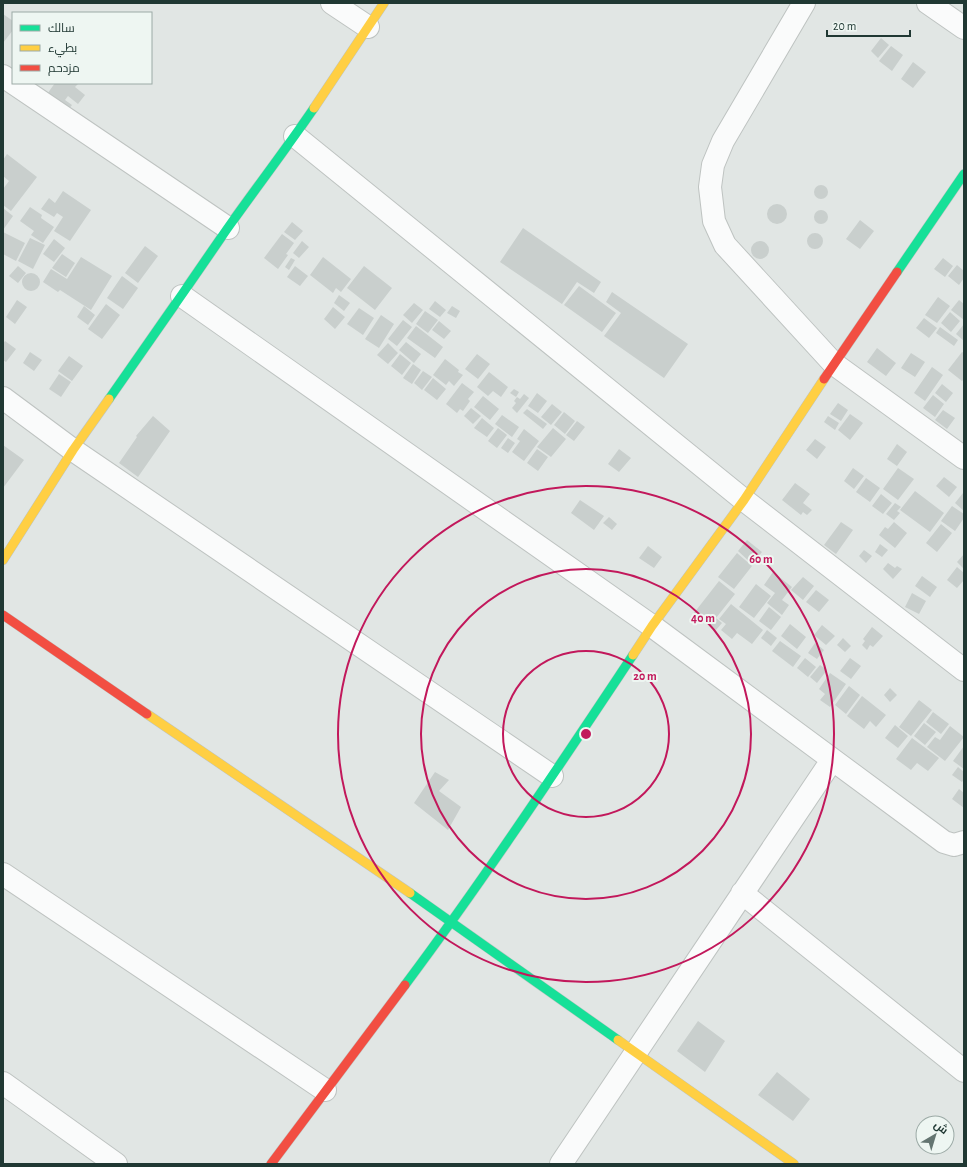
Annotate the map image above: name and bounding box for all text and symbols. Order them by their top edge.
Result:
legend [12,12,152,84]
scale bar [827,12,910,38]
text: 20 m [833,20,856,32]
text: سالك [48,22,75,34]
text: بطيء [48,42,77,58]
text: مزدحم [48,62,80,76]
text: 60 m [749,553,773,565]
text: 40 m [691,612,715,624]
text: 20 m [633,670,657,682]
centre of rings [579,727,593,741]
north arrow [915,1115,955,1155]
text: ش [931,1119,950,1137]

